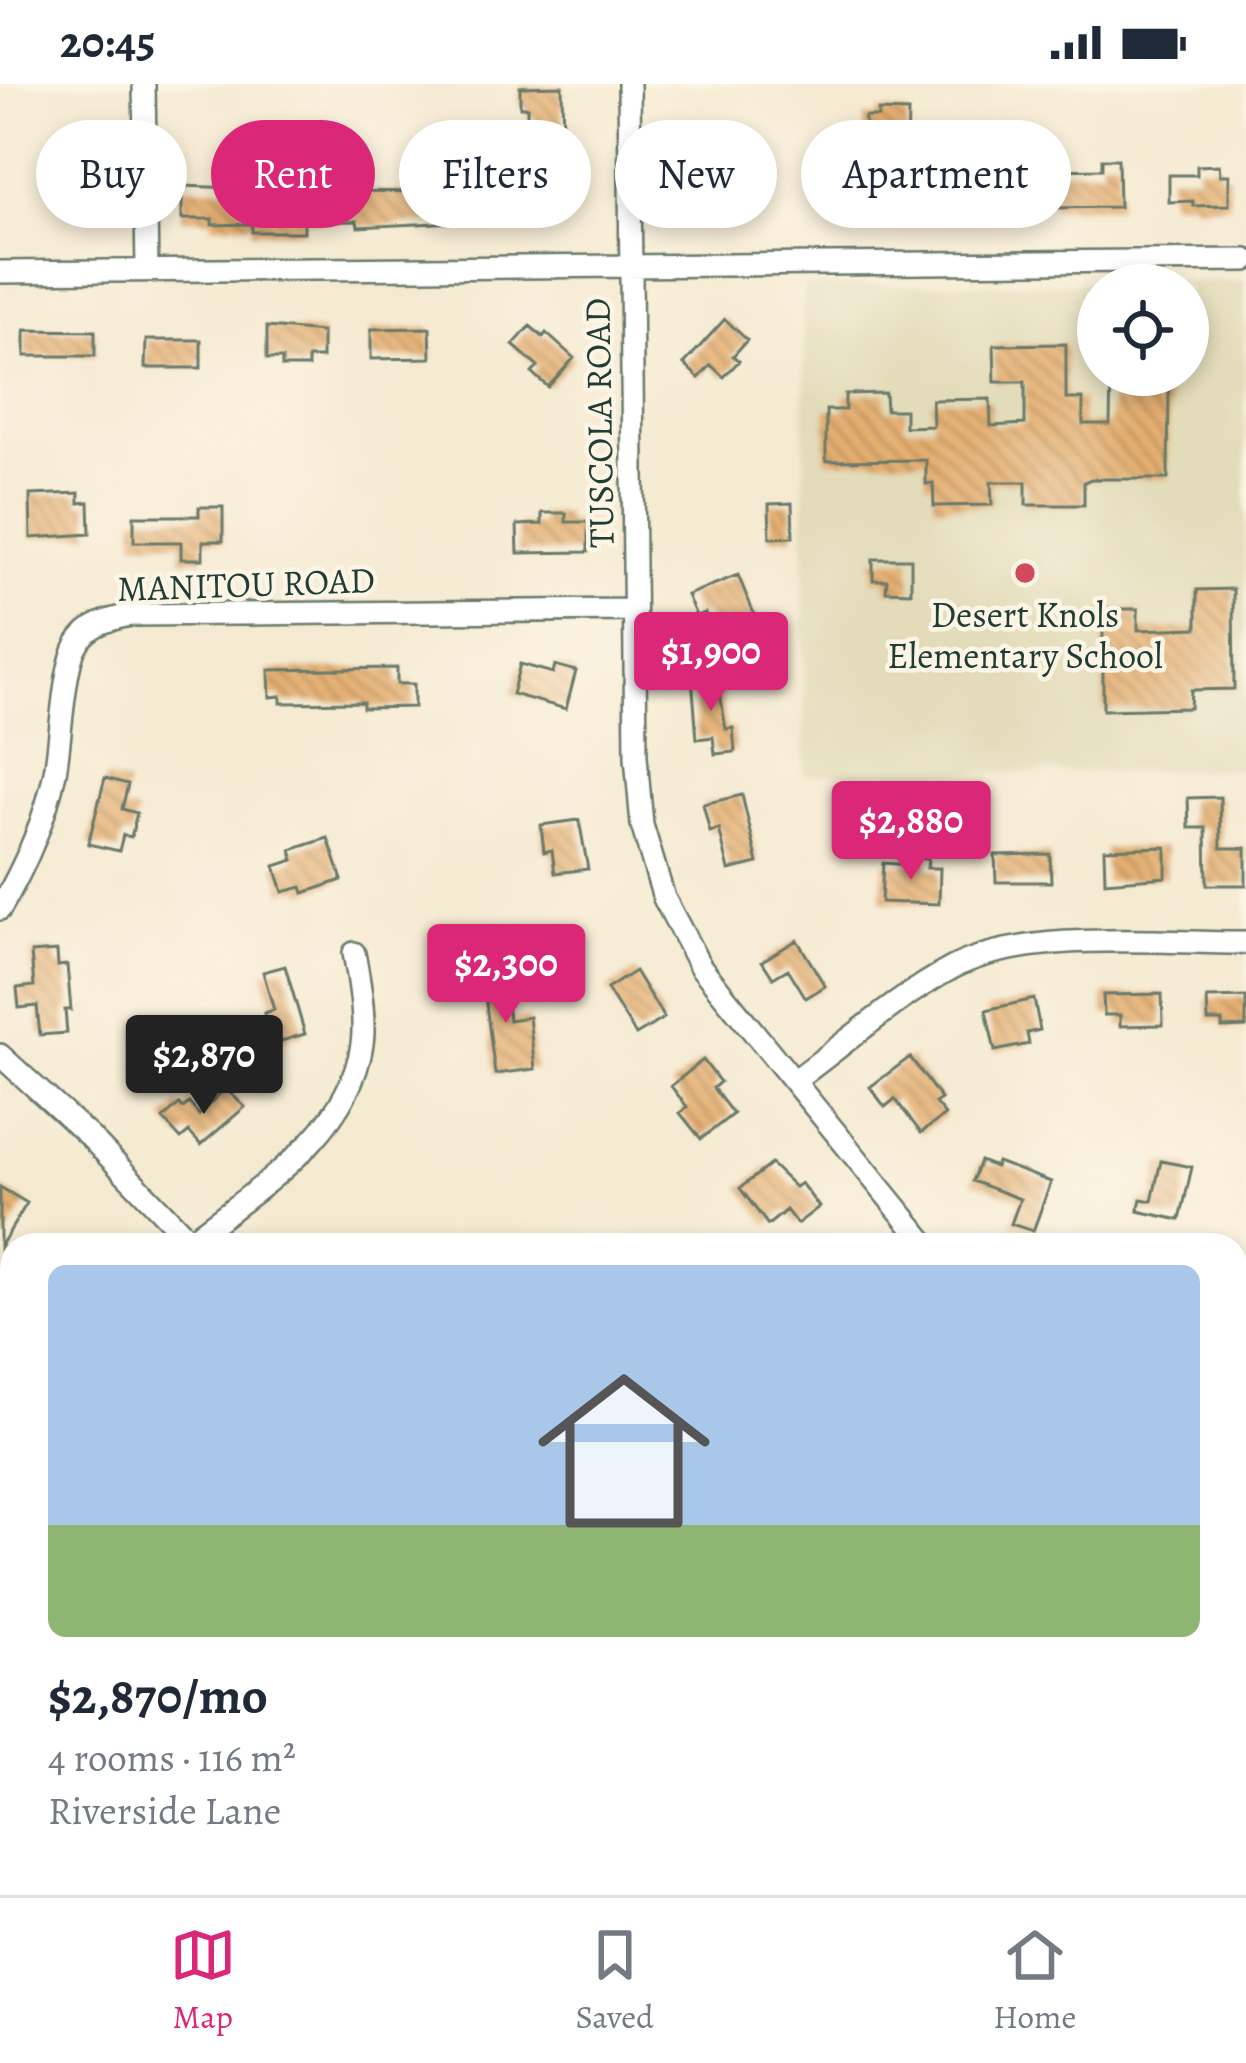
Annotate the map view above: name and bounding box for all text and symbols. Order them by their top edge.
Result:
text: 20:45 [60,11,155,73]
chip: Buy [36,120,187,228]
chip: Rent [211,120,375,228]
chip: Filters [399,120,591,228]
chip: New [615,120,777,228]
chip: Apartment [801,120,1071,228]
map controls [1077,264,1209,396]
button: locate [1077,264,1209,396]
street label: TUSCOLA ROAD [572,298,626,548]
street label: MANITOU ROAD [116,555,376,613]
marker: Desert Knols Elementary School [1012,560,1038,586]
place label: Desert Knols Elementary School [887,590,1163,680]
pin: $1,900 [613,612,809,714]
text: $1,900 [661,624,761,677]
pin: $2,880 [813,781,1009,883]
text: $2,880 [859,793,963,846]
pin: $2,300 [408,924,604,1026]
text: $2,300 [454,936,558,989]
pin: $2,870 [106,1015,302,1117]
text: $2,870 [153,1027,255,1080]
icon: home [516,1343,732,1559]
text: $2,870/mo [48,1661,268,1731]
text: 4 rooms · 116 m² [48,1731,296,1784]
text: Riverside Lane [48,1784,281,1837]
tab: Map [170,1922,236,2039]
tab: Saved [575,1922,654,2039]
tab: Home [993,1922,1076,2039]

